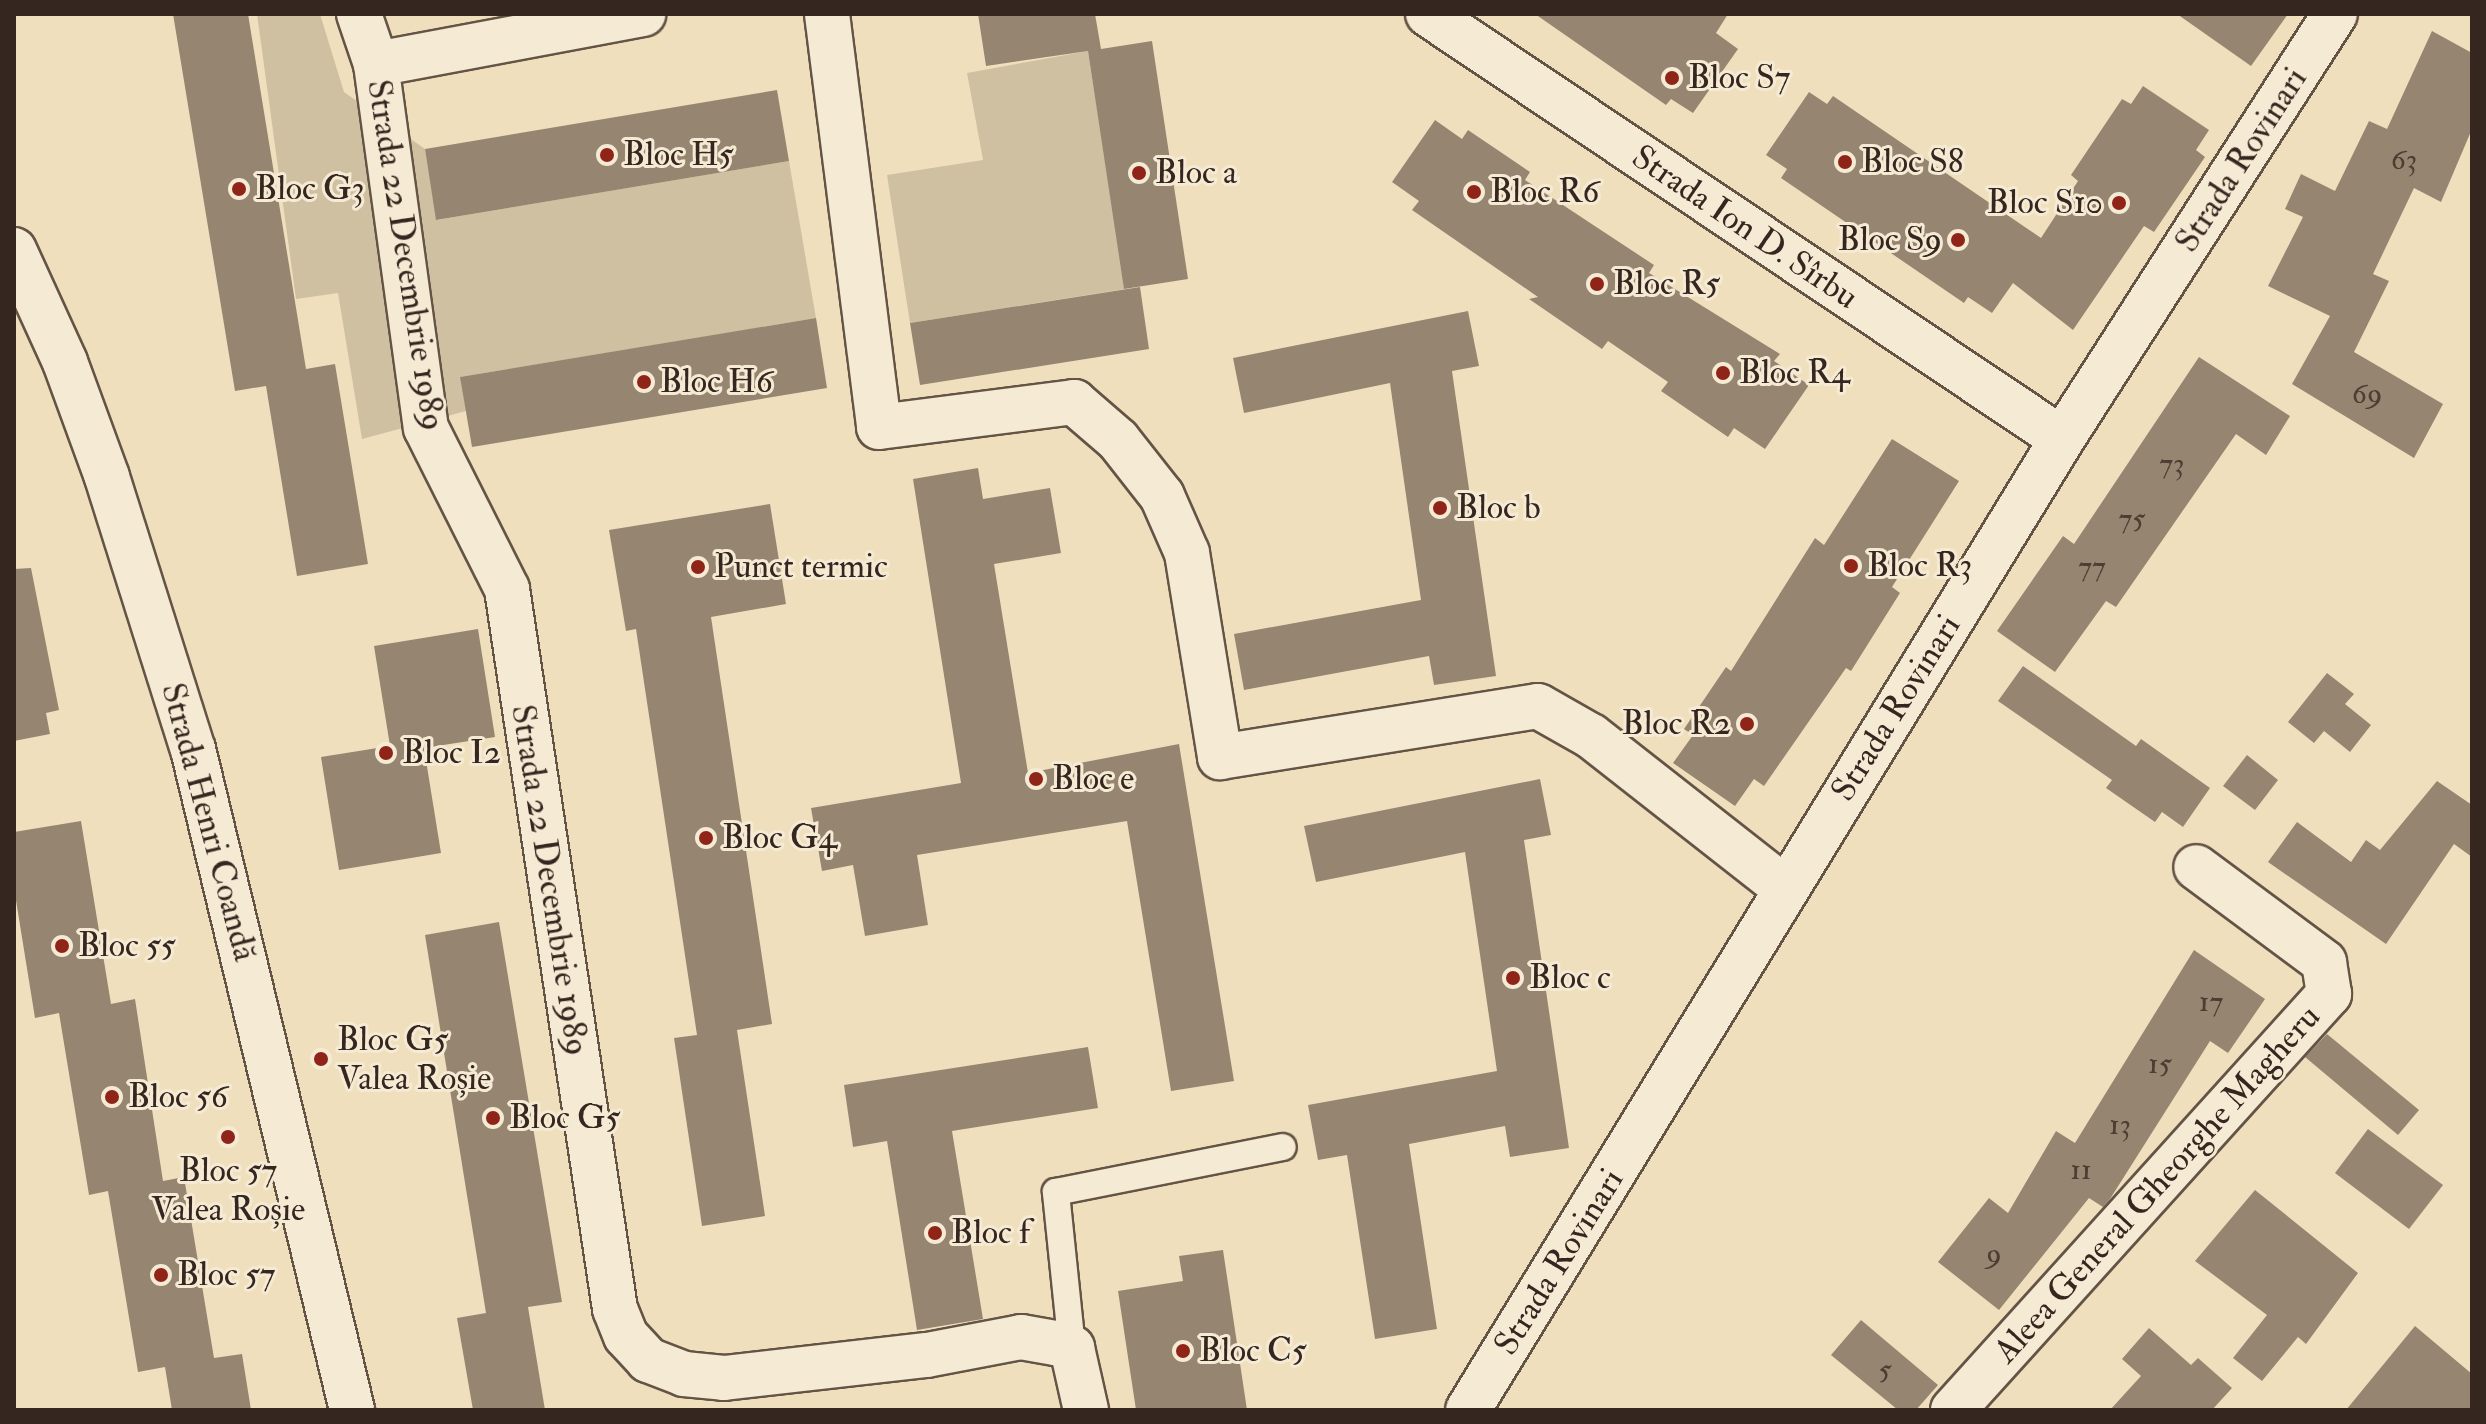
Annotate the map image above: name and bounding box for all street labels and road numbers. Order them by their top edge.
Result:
street label: Strada Rovinari [2166,60,2316,260]
street label: Strada 22 Decembrie 1989 [358,77,454,433]
street label: Strada Ion D. Sîrbu [1624,136,1866,318]
street label: Strada Rovinari [1823,608,1969,808]
street label: Strada Henri Coandă [152,679,266,965]
street label: Strada 22 Decembrie 1989 [502,702,598,1058]
street label: Aleea General Gheorghe Magheru [1985,996,2329,1372]
street label: Strada Rovinari [1486,1162,1632,1362]

